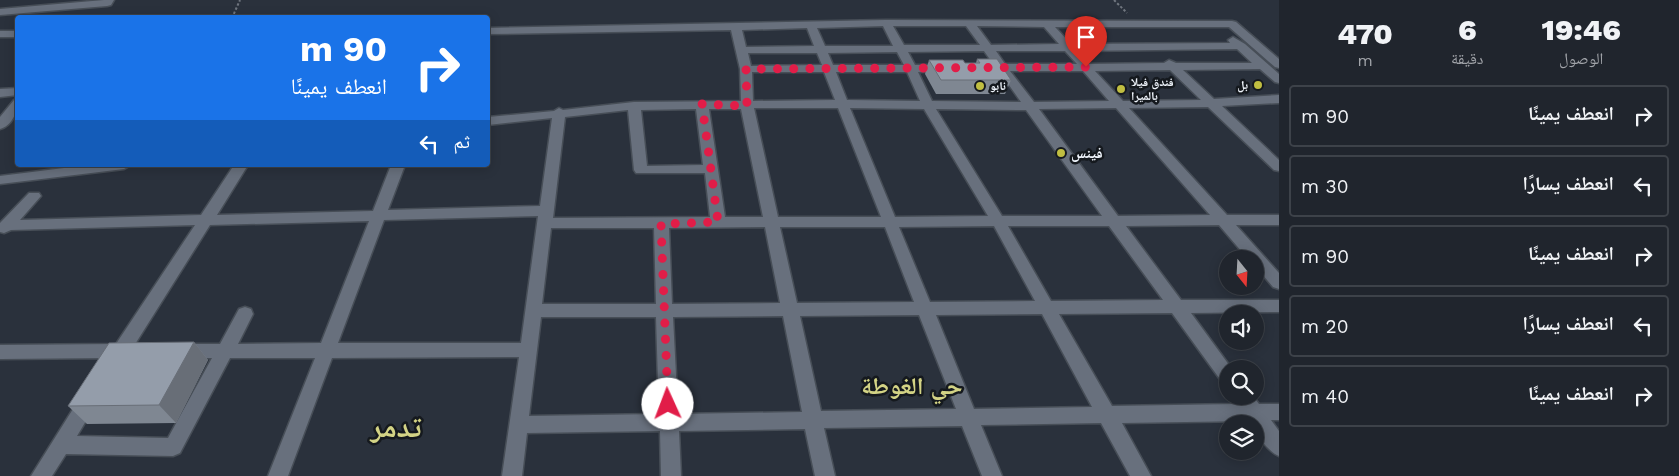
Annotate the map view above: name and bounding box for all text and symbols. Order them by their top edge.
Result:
text: 6 [1458,12,1477,47]
text: 19:46 [1542,12,1621,47]
pin [1065,16,1107,67]
text: 470 [1337,16,1393,51]
icon: arrive [1072,23,1100,51]
text: 90 m [300,28,387,70]
icon: right [405,35,470,100]
text: دقيقة [1451,49,1483,68]
text: الوصول [1559,49,1603,68]
text: m [1357,51,1373,70]
text: انعطف يمينًا [291,74,387,99]
place label: فندق فيلا بالميرا [1131,75,1174,103]
place label: بل [1237,78,1248,93]
place label: نابو [990,79,1006,93]
marker: بل [1252,79,1264,91]
marker: نابو [974,80,986,92]
marker: فندق فيلا بالميرا [1115,83,1127,95]
text: انعطف يمينًا [1528,102,1614,125]
icon: right [1629,102,1657,130]
text: 90 m [1301,105,1349,128]
icon: left [415,130,443,158]
text: ثم [453,130,470,153]
place label: فينس [1071,144,1103,162]
marker: فينس [1055,147,1067,159]
text: انعطف يسارًا [1522,172,1614,195]
icon: left [1629,172,1657,200]
text: 30 m [1301,175,1349,198]
text: انعطف يمينًا [1528,242,1614,265]
icon: right [1629,242,1657,270]
text: 90 m [1301,245,1349,268]
north arrow [1219,250,1264,295]
map controls [1219,250,1264,460]
button: sound [1219,305,1264,350]
text: انعطف يسارًا [1522,312,1614,335]
icon: left [1629,312,1657,340]
text: 20 m [1301,315,1349,338]
button: search [1219,360,1264,405]
district label: حي الغوطة [861,372,963,405]
position arrow [641,377,693,429]
text: انعطف يمينًا [1528,382,1614,405]
icon: right [1629,382,1657,410]
text: 40 m [1301,385,1349,408]
district label: تدمر [369,409,421,444]
button: layers [1219,415,1264,460]

